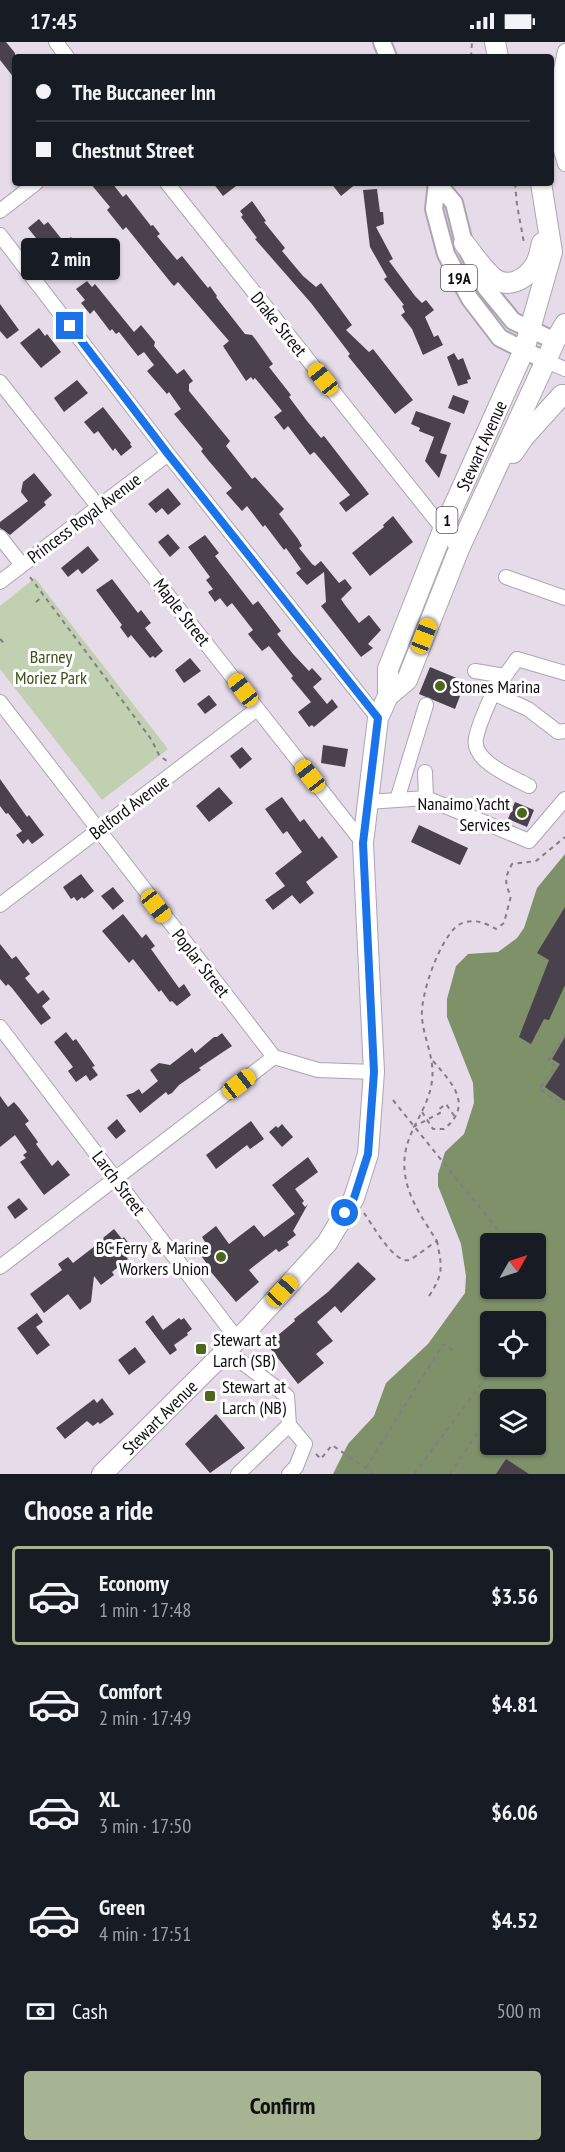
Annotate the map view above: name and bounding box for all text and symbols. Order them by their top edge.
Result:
text: 17:45 [30,7,78,35]
text: The Buccaneer Inn [72,78,216,106]
text: Chestnut Street [72,136,194,164]
callout: 2 min [20,239,119,281]
text: 2 min [50,246,91,272]
road number: 19A [441,265,477,291]
street label: Drake Street [246,287,312,361]
route end [56,312,83,339]
car [305,359,341,399]
street label: Stewart Avenue [451,397,511,494]
street label: Princess Royal Avenue [23,468,145,568]
road number: 1 [436,507,458,533]
street label: Maple Street [149,574,215,650]
car [409,616,439,656]
park label: Barney Moriez Park [15,645,87,689]
car [225,670,261,710]
place label: Stones Marina [452,675,540,698]
marker: Stones Marina [433,679,447,693]
car [292,756,328,796]
street label: Belford Avenue [85,770,173,844]
place label: Nanaimo Yacht Services [418,792,510,836]
marker: Nanaimo Yacht Services [515,806,529,820]
car [138,886,174,926]
street label: Poplar Street [167,924,235,1002]
car [219,1066,259,1102]
street label: Larch Street [87,1146,151,1220]
route start [331,1199,358,1226]
north arrow [480,1233,546,1299]
map controls [480,1233,546,1455]
place label: BC Ferry & Marine Workers Union [96,1236,209,1280]
marker: BC Ferry & Marine Workers Union [214,1250,228,1264]
car [263,1272,301,1310]
button: locate [480,1311,546,1377]
place label: Stewart at Larch (SB) [213,1328,277,1372]
marker: Stewart at Larch (SB) [194,1342,208,1356]
street label: Stewart Avenue [117,1375,202,1459]
place label: Stewart at Larch (NB) [222,1375,287,1419]
marker: Stewart at Larch (NB) [203,1389,217,1403]
button: layers [480,1389,546,1455]
text: Choose a ride [24,1493,153,1527]
icon: car [27,1569,81,1623]
text: Economy [99,1569,169,1597]
text: $3.56 [491,1582,538,1610]
text: 1 min · 17:48 [99,1597,191,1623]
icon: car [27,1677,81,1731]
text: Comfort [99,1677,162,1705]
text: $4.81 [491,1690,538,1718]
text: 2 min · 17:49 [99,1705,191,1731]
icon: car [27,1785,81,1839]
text: XL [99,1785,120,1813]
text: $6.06 [491,1798,538,1826]
text: 3 min · 17:50 [99,1813,191,1839]
icon: car [27,1893,81,1947]
text: Green [99,1893,145,1921]
text: $4.52 [491,1906,538,1934]
text: 4 min · 17:51 [99,1921,191,1947]
icon: cash [24,1995,57,2028]
text: Cash [72,1997,108,2025]
text: 500 m [497,1998,541,2024]
button: Confirm [24,2071,541,2140]

